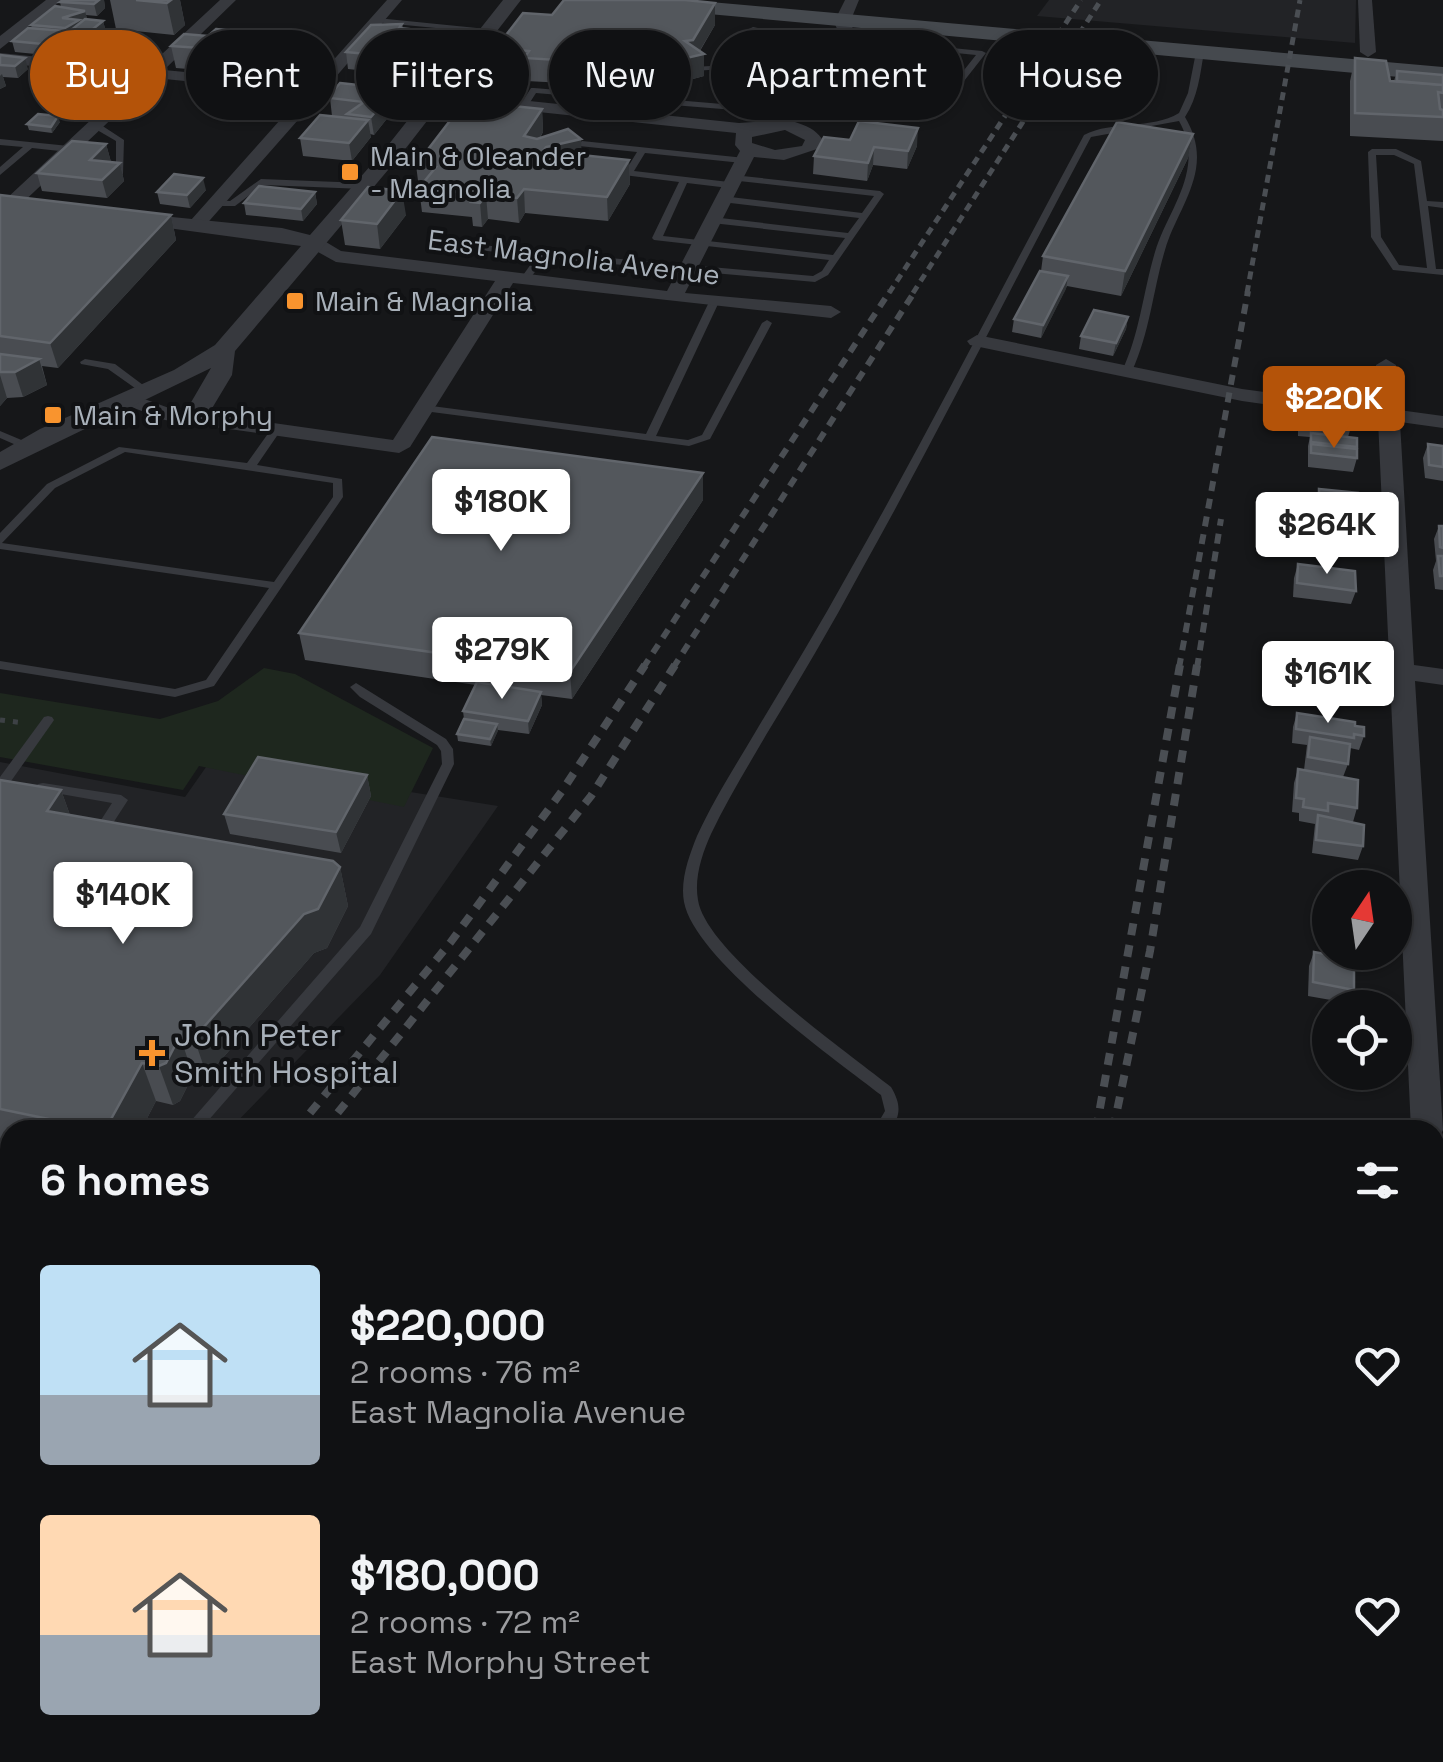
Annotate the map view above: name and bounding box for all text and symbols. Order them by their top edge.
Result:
chip: Buy [30,30,166,120]
chip: Rent [186,30,336,120]
chip: Filters [356,30,529,120]
chip: New [549,30,691,120]
chip: Apartment [711,30,963,120]
chip: House [983,30,1158,120]
place label: Main & Oleander - Magnolia [370,138,586,206]
marker: Main & Oleander - Magnolia [339,161,361,183]
street label: East Magnolia Avenue [426,221,722,293]
place label: Main & Magnolia [315,283,533,319]
marker: Main & Magnolia [284,290,306,312]
pin: $220K [1264,366,1404,451]
text: $220K [1285,378,1383,418]
place label: Main & Morphy [73,397,273,433]
marker: Main & Morphy [42,404,64,426]
pin: $180K [431,469,571,554]
text: $180K [454,481,548,521]
pin: $264K [1257,492,1397,577]
text: $264K [1278,504,1376,544]
pin: $279K [432,617,572,702]
text: $279K [454,629,550,669]
pin: $161K [1258,641,1398,726]
text: $161K [1284,653,1372,693]
pin: $140K [53,862,193,947]
north arrow [1312,870,1412,970]
map controls [1312,870,1412,1090]
text: $140K [76,874,170,914]
button: locate [1312,990,1412,1090]
place label: John Peter Smith Hospital [174,1015,399,1092]
marker: John Peter Smith Hospital [139,1040,165,1066]
icon: filters [1350,1153,1405,1208]
text: 6 homes [40,1154,210,1207]
text: $220,000 [350,1299,546,1352]
icon: home [120,1305,240,1425]
icon: heart [1350,1338,1405,1393]
text: 2 rooms · 76 m² [350,1352,580,1392]
text: East Magnolia Avenue [350,1392,686,1432]
text: $180,000 [350,1549,540,1602]
icon: home [120,1555,240,1675]
icon: heart [1350,1588,1405,1643]
text: 2 rooms · 72 m² [350,1602,580,1642]
text: East Morphy Street [350,1642,651,1682]

